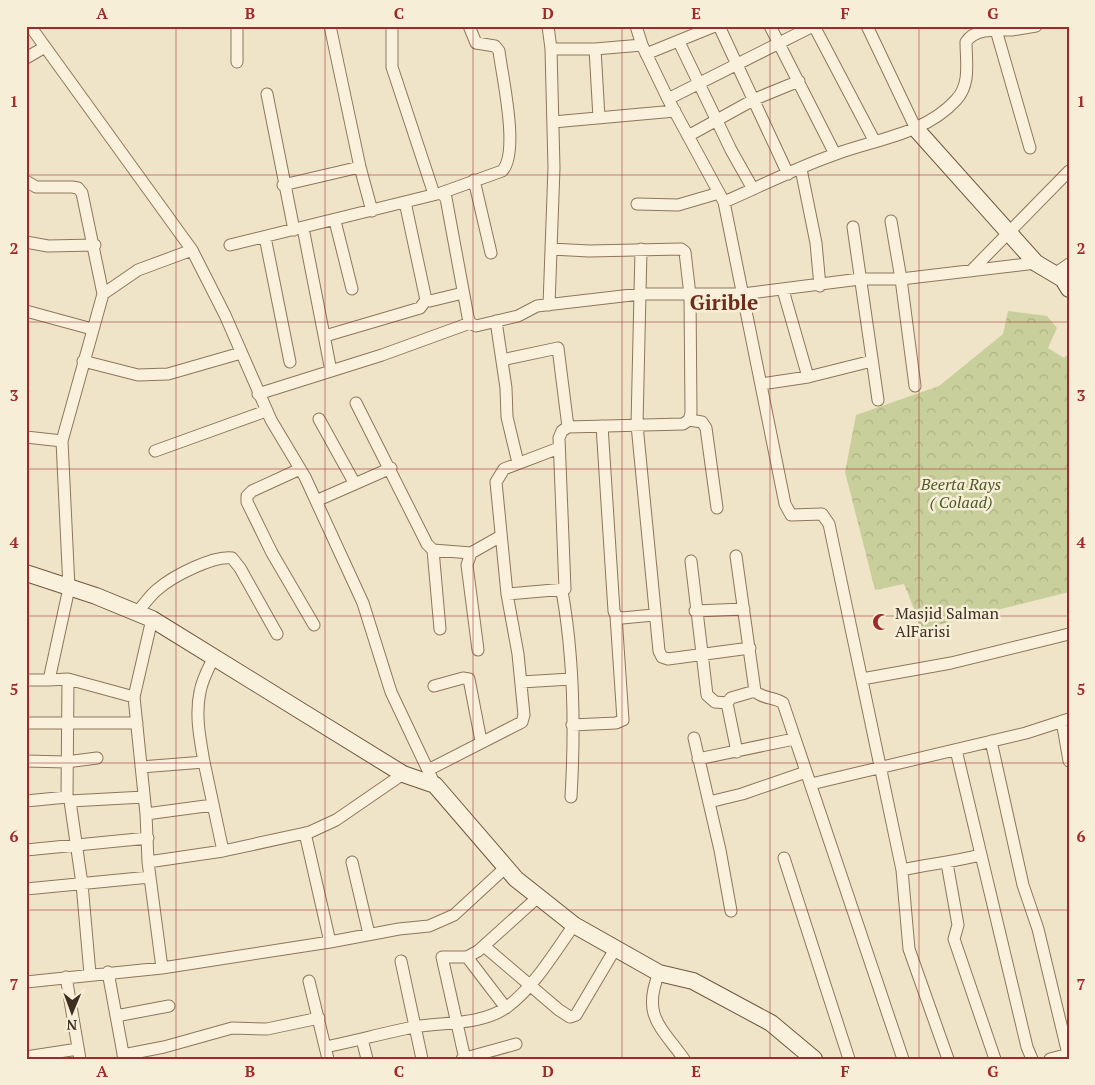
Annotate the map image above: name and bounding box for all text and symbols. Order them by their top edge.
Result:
text: A [96,2,108,24]
text: B [245,2,255,24]
text: C [394,2,404,24]
text: D [542,2,554,24]
text: E [691,2,701,24]
text: F [840,2,850,24]
text: G [987,2,999,24]
text: 1 [9,90,19,112]
text: 1 [1076,90,1086,112]
text: 2 [9,237,19,259]
text: 2 [1076,237,1086,259]
district label: Girible [690,288,758,316]
text: 3 [9,384,19,406]
text: 3 [1076,384,1086,406]
park label: Beerta Rays ( Colaad) [920,473,1002,513]
text: 4 [9,531,19,553]
text: 4 [1076,531,1086,553]
place label: Masjid Salman AlFarisi [895,602,999,642]
mosque icon: Masjid Salman AlFarisi [871,612,891,632]
text: 5 [9,678,19,700]
text: 5 [1076,678,1086,700]
text: 6 [9,825,19,847]
text: 6 [1076,825,1086,847]
text: 7 [9,973,19,995]
text: 7 [1076,973,1086,995]
north arrow [48,988,98,1038]
text: N [66,1016,77,1035]
text: A [96,1060,108,1082]
text: B [245,1060,255,1082]
text: C [394,1060,404,1082]
text: D [542,1060,554,1082]
text: E [691,1060,701,1082]
text: F [840,1060,850,1082]
text: G [987,1060,999,1082]

